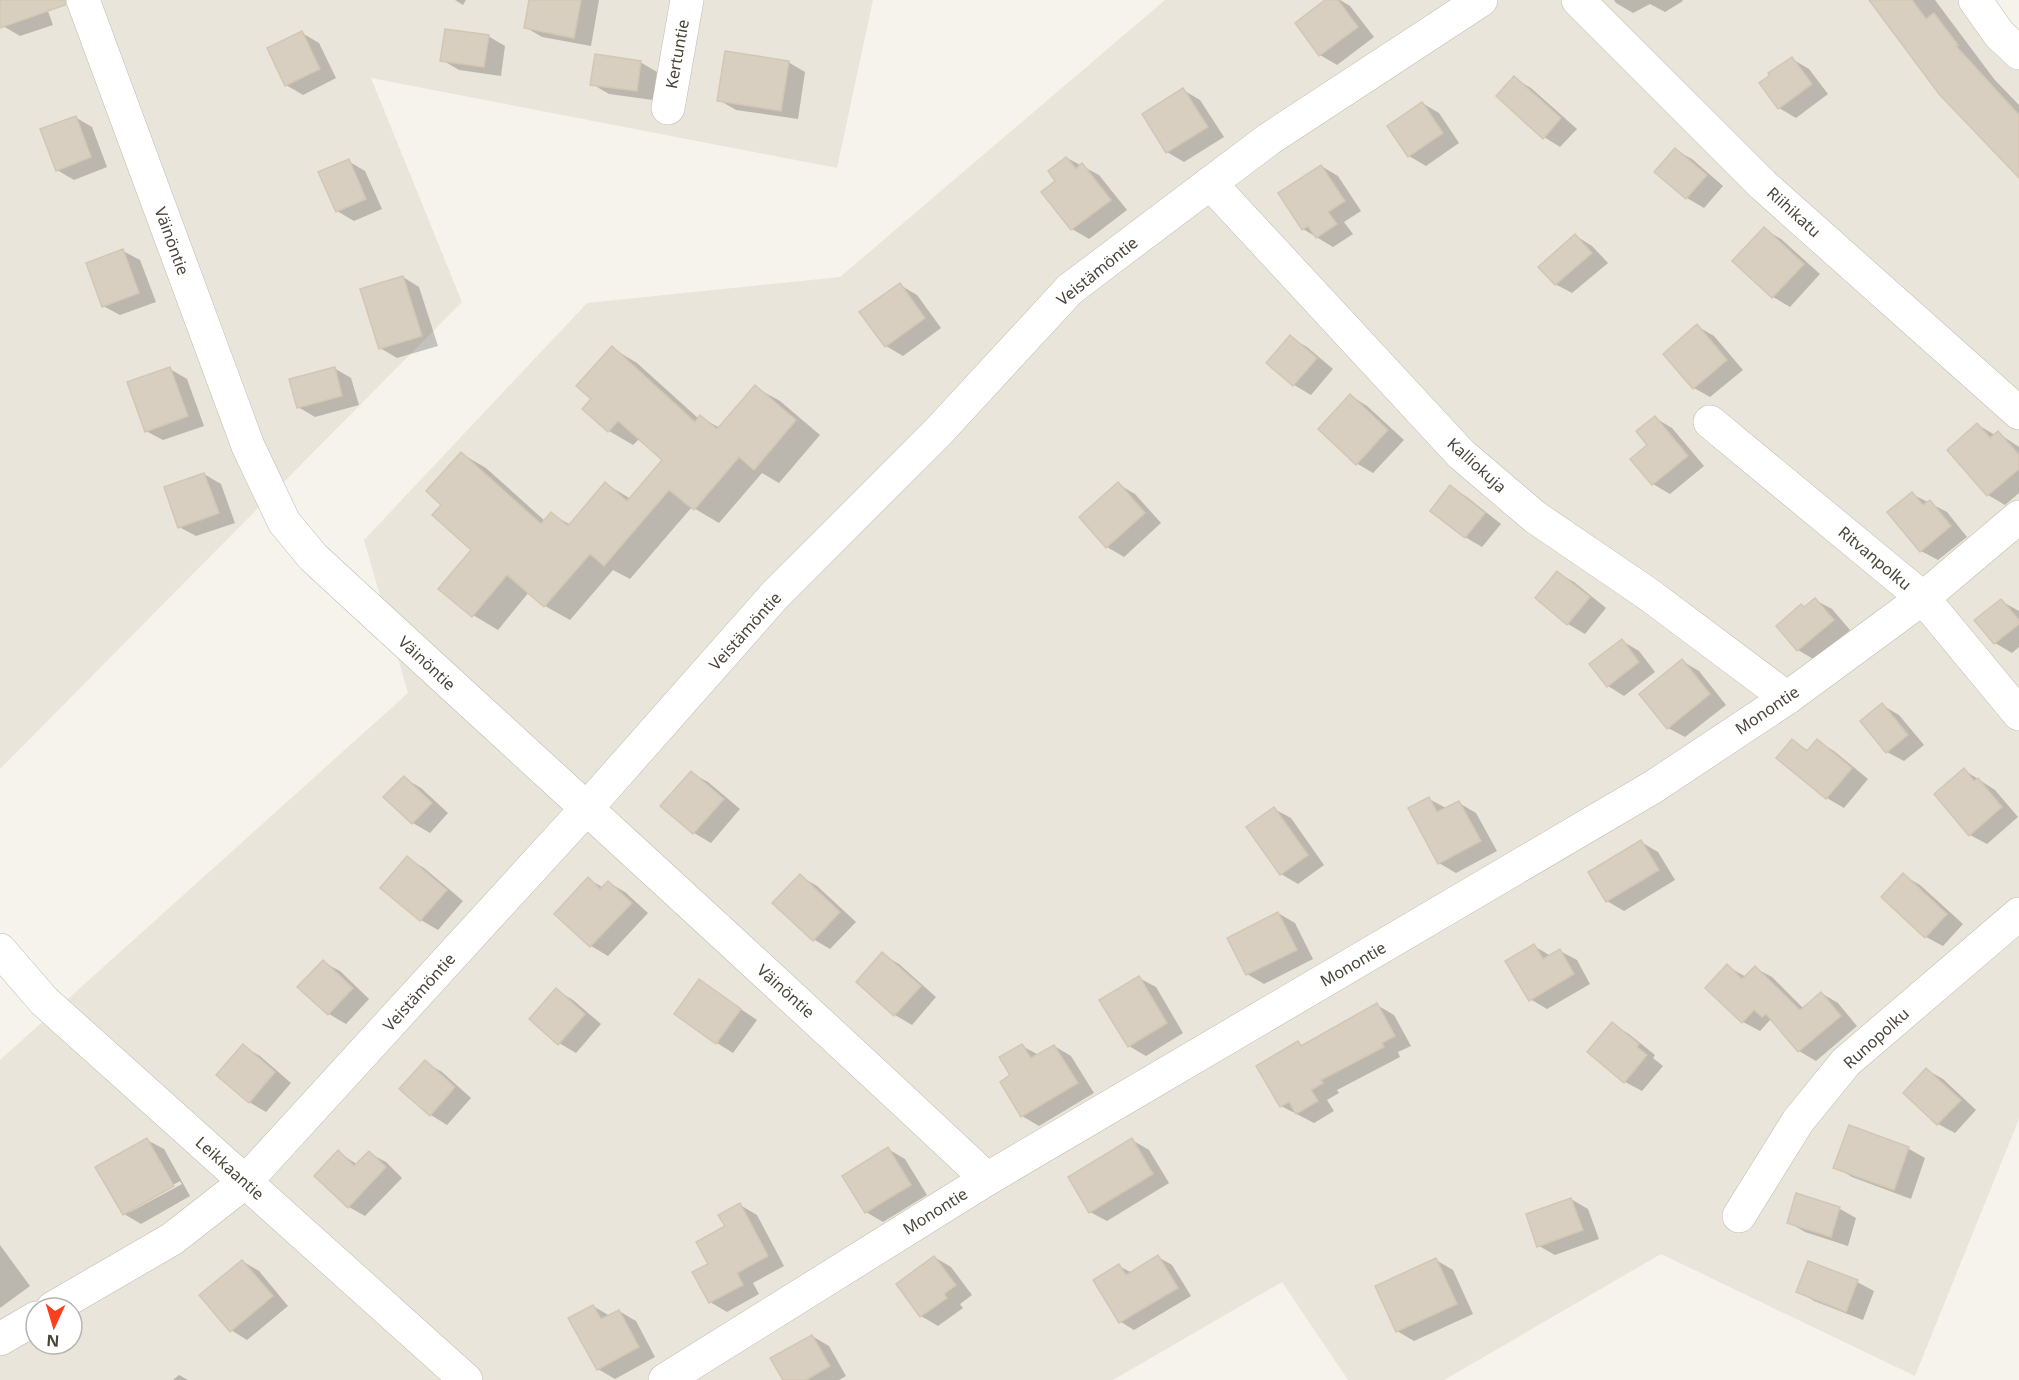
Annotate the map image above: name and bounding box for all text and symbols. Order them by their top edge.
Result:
street label: Kertuntie [660,18,694,90]
street label: Riihikatu [1762,182,1826,242]
street label: Väinöntie [150,204,194,278]
street label: Veistämöntie [1052,232,1142,310]
street label: Kalliokuja [1443,433,1511,497]
street label: Ritvanpolku [1834,521,1916,595]
street label: Veistämöntie [704,587,786,675]
street label: Väinöntie [394,631,460,695]
street label: Monontie [1731,681,1803,739]
street label: Monontie [1316,936,1390,992]
street label: Veistämöntie [378,948,460,1036]
street label: Väinöntie [752,959,820,1023]
street label: Runopolku [1838,1003,1914,1073]
street label: Leikkaantie [191,1131,269,1205]
street label: Monontie [898,1182,972,1240]
north arrow [24,1296,84,1356]
text: N [46,1330,60,1352]

